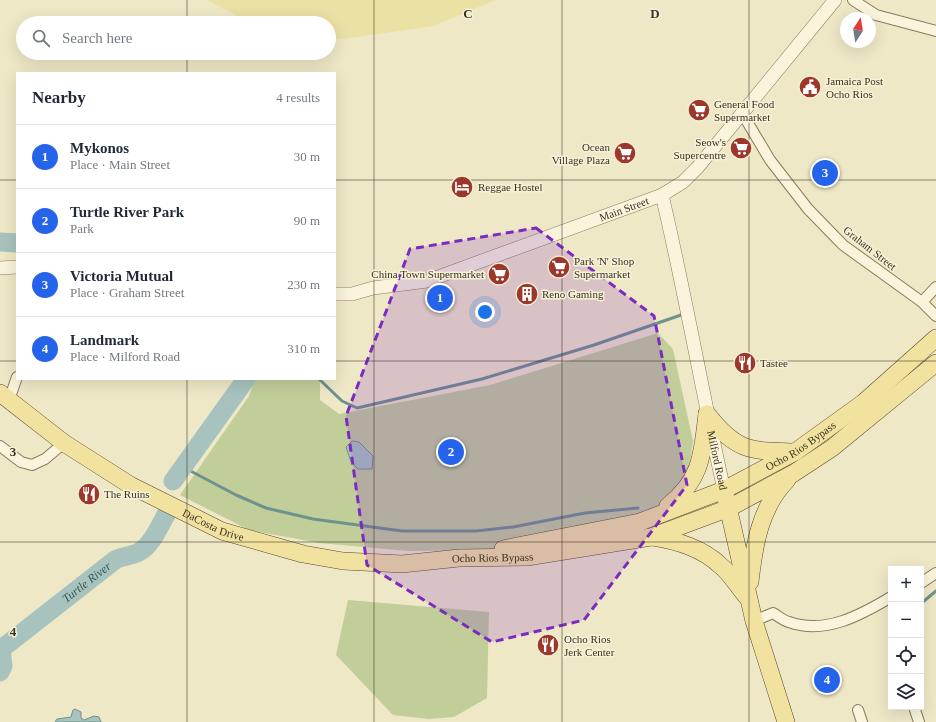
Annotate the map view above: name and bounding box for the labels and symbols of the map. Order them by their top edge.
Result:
text: C [463,6,473,21]
text: D [650,6,660,21]
north arrow [840,12,876,48]
public building icon: Jamaica Post Ocho Rios [797,74,823,100]
place label: Jamaica Post Ocho Rios [826,75,883,100]
supermarket icon: General Food Supermarket [686,97,712,123]
place label: General Food Supermarket [714,98,775,123]
supermarket icon: Seow's Supercentre [728,135,754,161]
place label: Seow's Supercentre [673,136,726,161]
supermarket icon: Ocean Village Plaza [612,140,638,166]
place label: Ocean Village Plaza [552,141,610,166]
pin: 3 [812,158,838,188]
hotel icon: Reggae Hostel [449,174,475,200]
place label: Reggae Hostel [478,181,542,193]
street label: Main Street [598,194,650,223]
street label: Graham Street [841,224,899,272]
supermarket icon: Park 'N' Shop Supermarket [546,254,572,280]
place label: Park 'N' Shop Supermarket [574,255,635,280]
supermarket icon: China Town Supermarket [486,261,512,287]
place label: China Town Supermarket [371,268,484,280]
building icon: Reno Gaming [514,281,540,307]
pin: 1 [427,283,453,313]
place label: Reno Gaming [542,288,604,300]
your location [475,302,495,322]
restaurant icon: Tastee [732,350,758,376]
place label: Tastee [760,357,788,369]
street label: Ocho Rios Bypass [763,419,838,473]
street label: Milford Road [705,430,730,491]
pin: 2 [438,437,464,467]
text: 3 [10,444,17,459]
restaurant icon: The Ruins [76,481,102,507]
place label: The Ruins [104,488,150,500]
street label: DaCosta Drive [181,506,245,543]
street label: Ocho Rios Bypass [451,550,534,565]
water label: Turtle River [60,559,114,606]
text: 4 [10,624,17,639]
restaurant icon: Ocho Rios Jerk Center [535,632,561,658]
place label: Ocho Rios Jerk Center [564,633,615,658]
pin: 4 [814,665,840,695]

